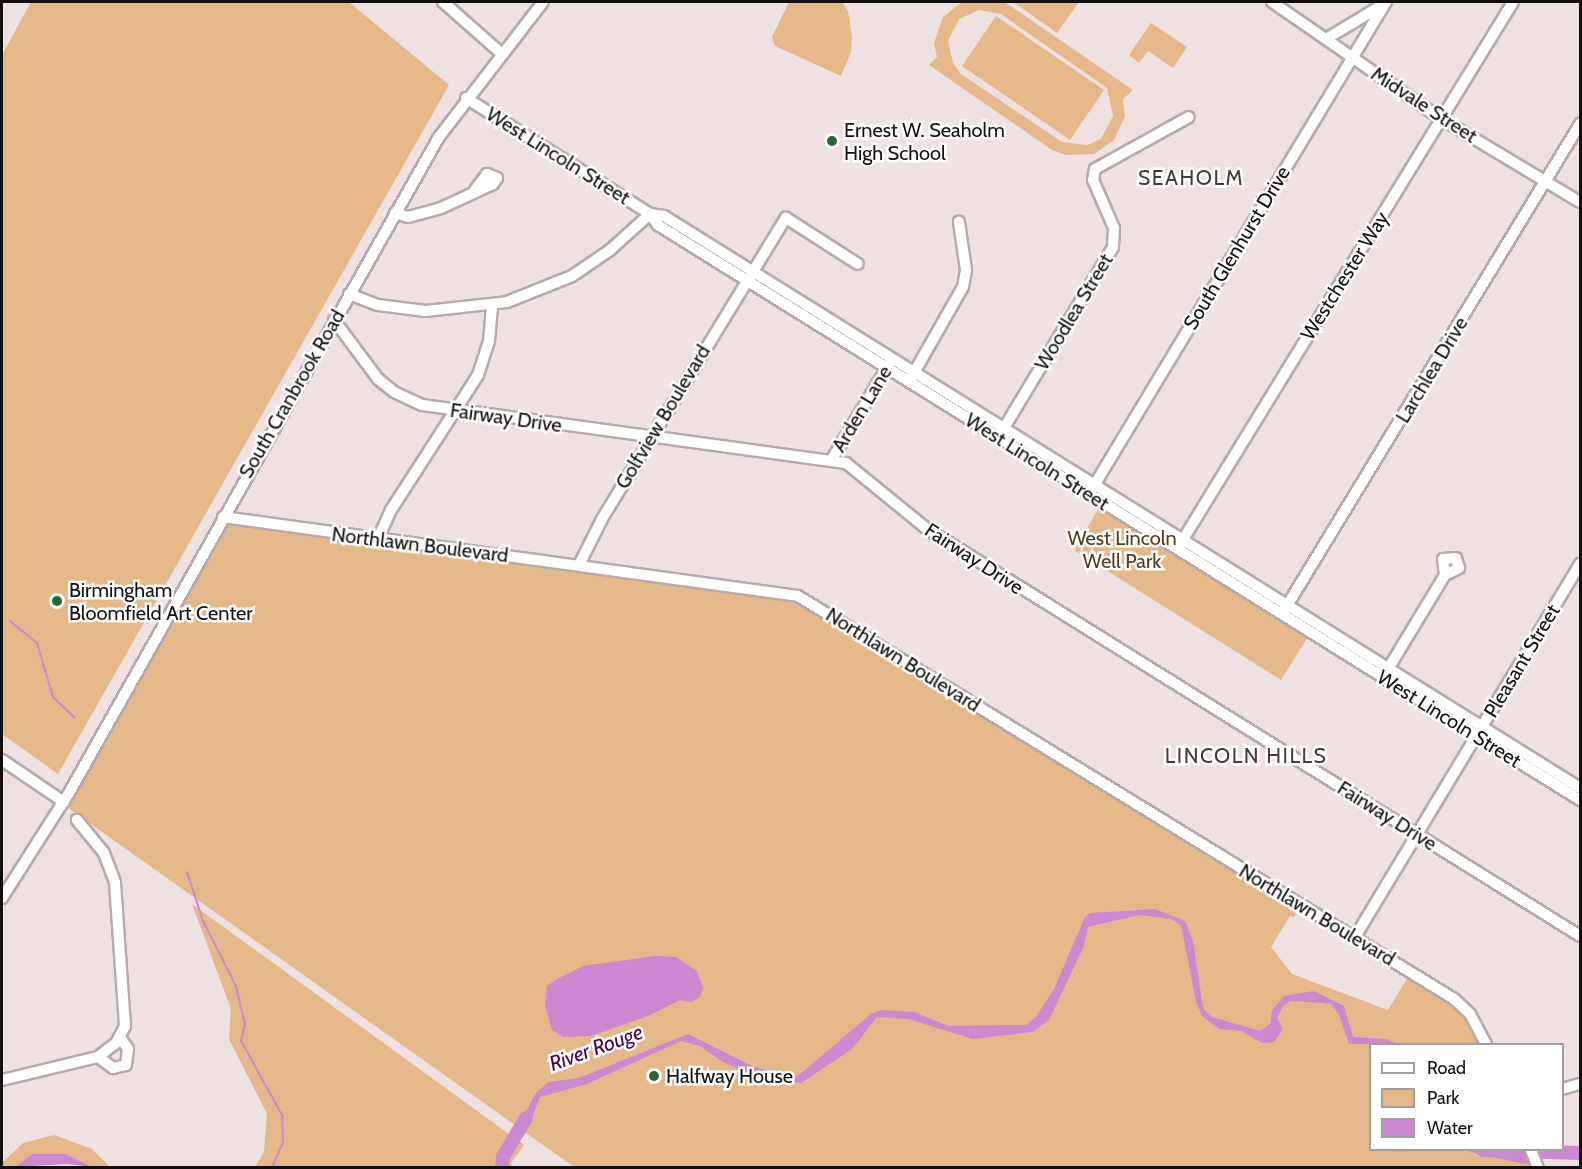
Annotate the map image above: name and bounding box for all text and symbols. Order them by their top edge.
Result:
street label: Midvale Street [1367,62,1481,148]
street label: West Lincoln Street [482,102,634,210]
place label: Ernest W. Seaholm High School [844,118,1005,165]
marker: Ernest W. Seaholm High School [825,134,839,148]
street label: South Glenhurst Drive [1179,162,1295,334]
district label: SEAHOLM [1138,165,1244,191]
street label: Westchester Way [1296,207,1394,345]
street label: Woodlea Street [1030,249,1118,375]
street label: South Cranbrook Road [234,306,350,482]
street label: Larchlea Drive [1391,313,1473,427]
street label: Golfview Boulevard [611,341,715,493]
street label: Arden Lane [827,361,897,457]
street label: Fairway Drive [449,398,563,438]
street label: West Lincoln Street [961,408,1113,516]
street label: Fairway Drive [920,518,1028,600]
street label: Northlawn Boulevard [330,522,510,568]
park label: West Lincoln Well Park [1067,527,1177,574]
place label: Birmingham Bloomfield Art Center [69,578,253,625]
marker: Birmingham Bloomfield Art Center [50,594,64,608]
street label: Pleasant Street [1479,600,1565,722]
street label: Northlawn Boulevard [821,603,985,717]
street label: West Lincoln Street [1373,665,1525,773]
district label: LINCOLN HILLS [1165,743,1327,769]
street label: Fairway Drive [1333,776,1441,856]
street label: Northlawn Boulevard [1235,859,1399,971]
water label: River Rouge [546,1019,646,1077]
legend [1369,1043,1564,1151]
text: Road [1427,1057,1466,1079]
place label: Halfway House [666,1064,793,1088]
marker: Halfway House [647,1069,661,1083]
text: Park [1427,1087,1459,1109]
text: Water [1427,1117,1473,1139]

